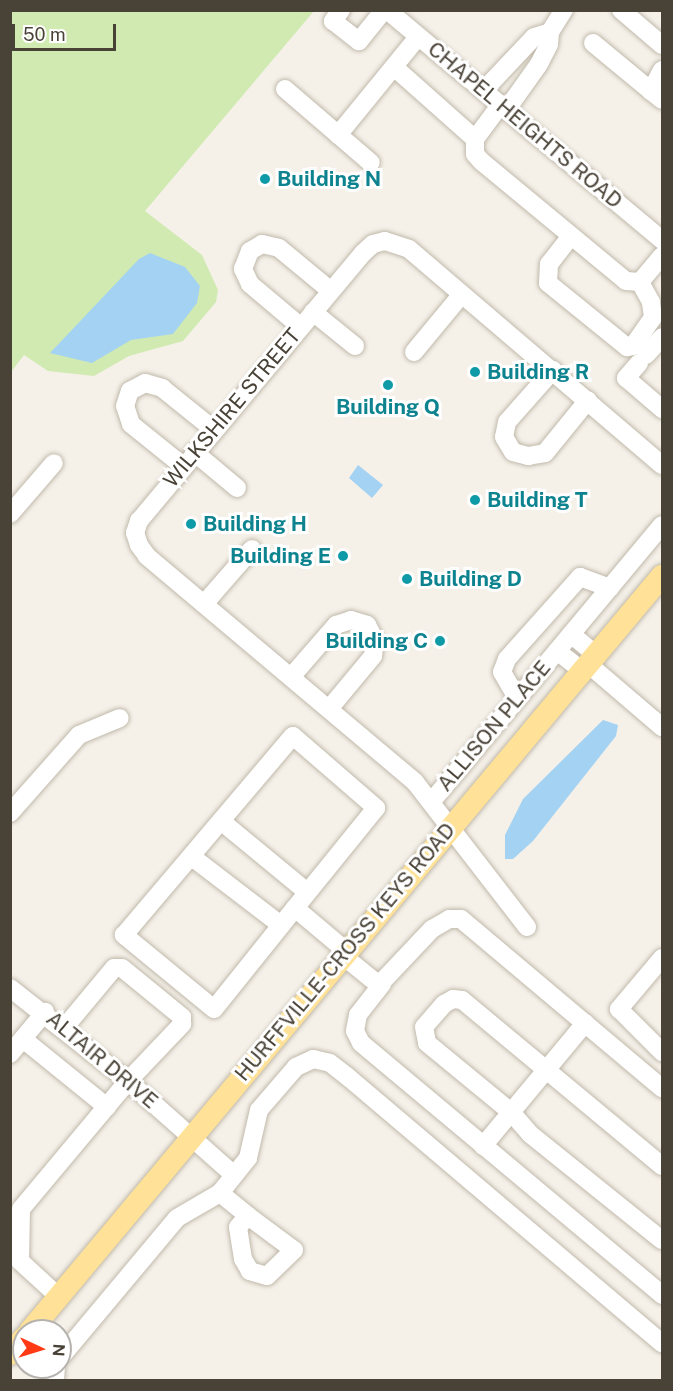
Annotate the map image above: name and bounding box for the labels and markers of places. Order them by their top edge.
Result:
place label: Building N [277,166,381,192]
marker: Building N [258,172,272,186]
place label: Building R [487,359,589,385]
marker: Building R [468,365,482,379]
marker: Building Q [381,378,395,392]
place label: Building Q [336,394,440,420]
place label: Building T [487,487,588,513]
marker: Building T [468,493,482,507]
place label: Building H [203,511,307,537]
marker: Building H [184,517,198,531]
place label: Building E [230,543,331,569]
marker: Building E [336,549,350,563]
place label: Building D [419,566,522,592]
marker: Building D [400,572,414,586]
place label: Building C [325,628,428,654]
marker: Building C [433,634,447,648]

